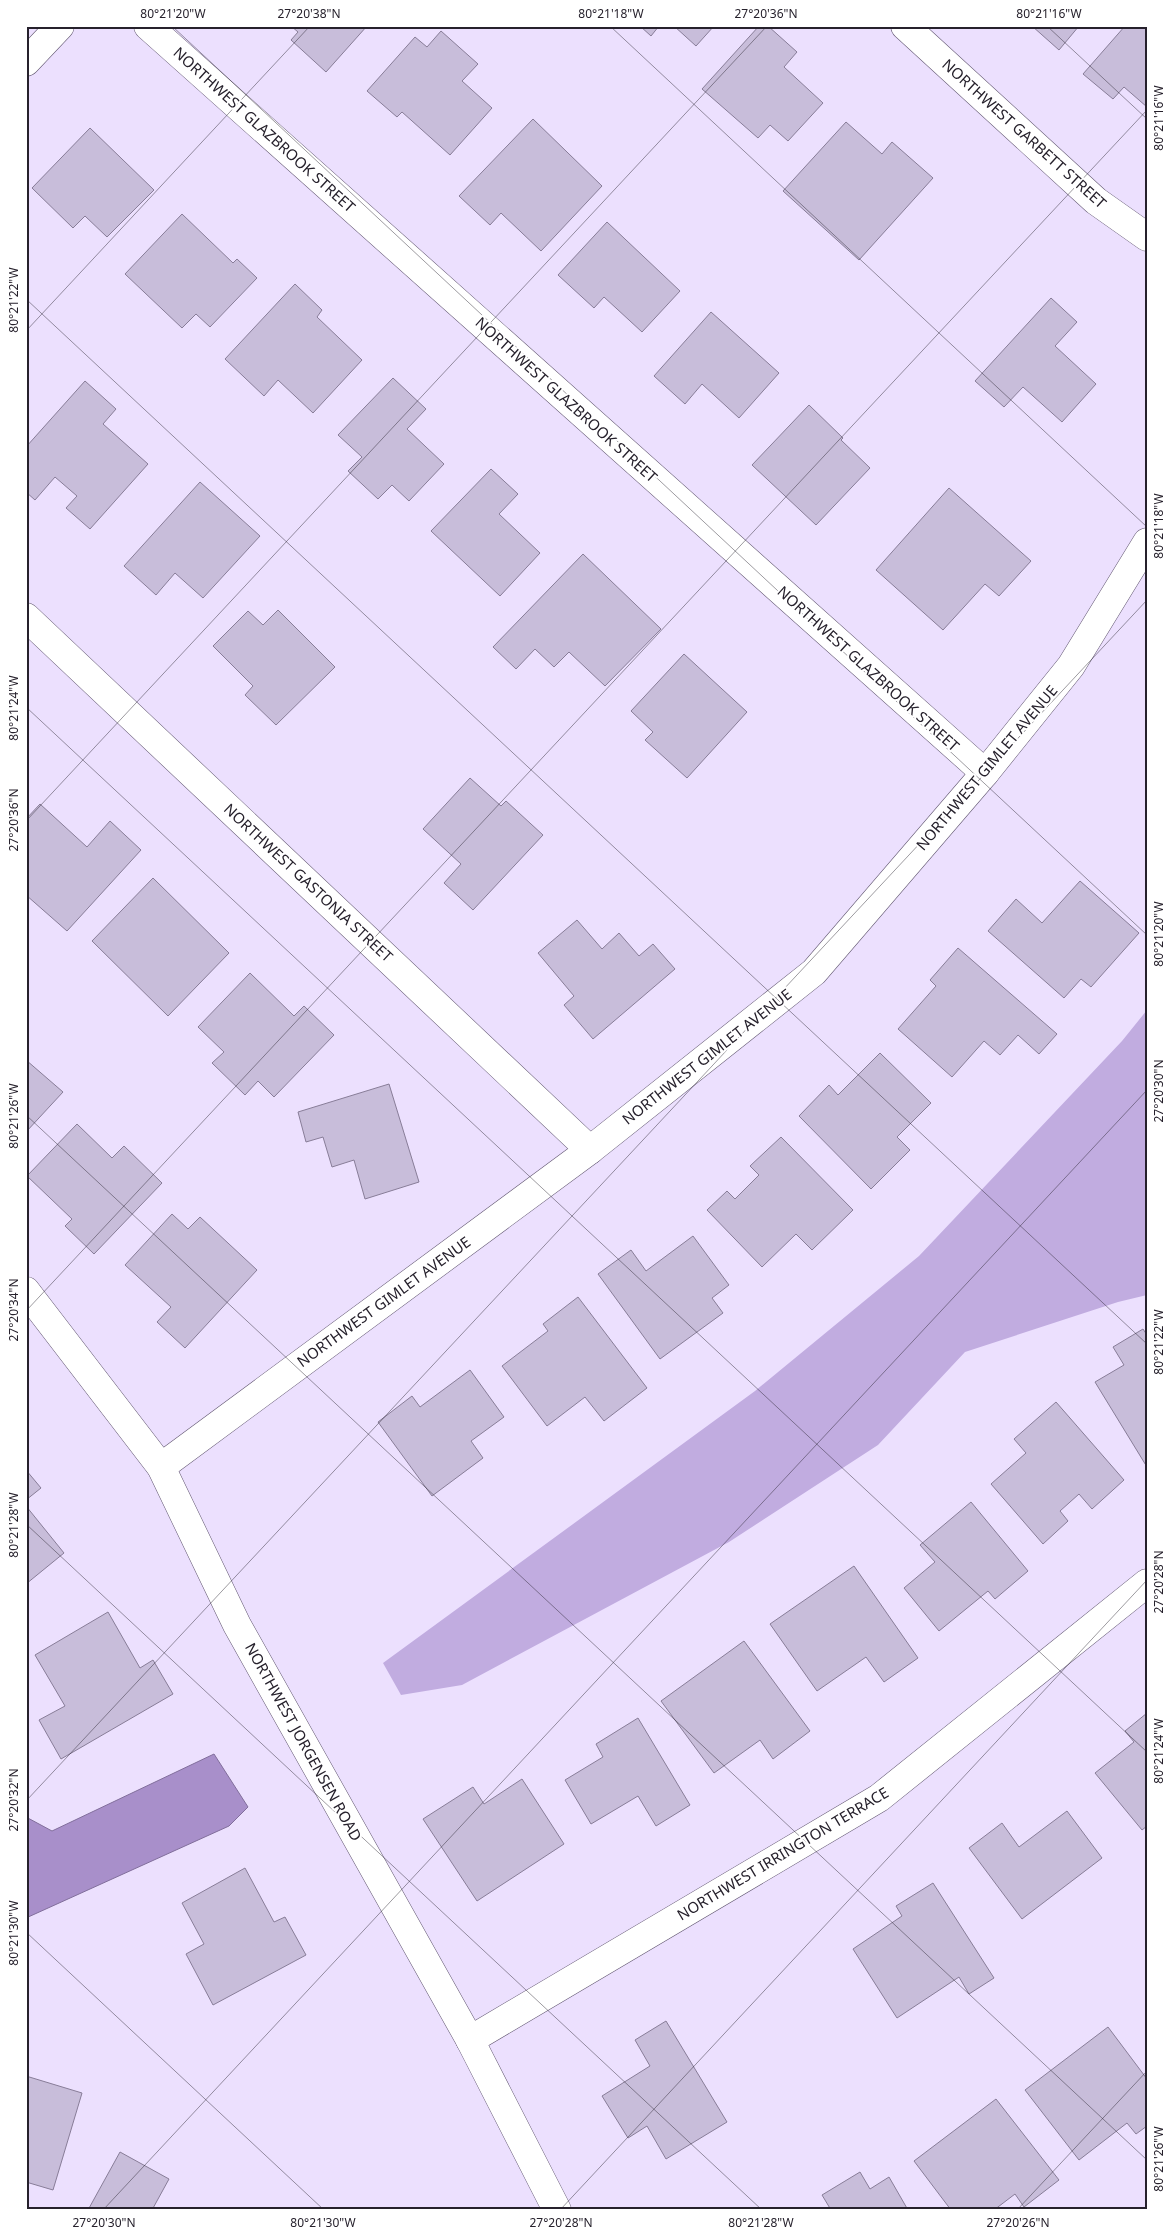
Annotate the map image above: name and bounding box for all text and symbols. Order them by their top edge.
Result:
text: 80°21'20"W [140,5,206,22]
text: 27°20'38"N [277,5,341,22]
text: 80°21'18"W [578,5,644,22]
text: 27°20'36"N [734,5,798,22]
text: 80°21'16"W [1016,5,1082,22]
street label: NORTHWEST GLAZBROOK STREET [169,42,360,217]
street label: NORTHWEST GARBETT STREET [938,54,1112,213]
text: 80°21'16"W [1150,85,1167,151]
text: 80°21'22"W [5,267,22,333]
street label: NORTHWEST GLAZBROOK STREET [471,312,662,487]
text: 80°21'18"W [1150,493,1167,559]
street label: NORTHWEST GLAZBROOK STREET [773,581,964,756]
text: 80°21'24"W [5,675,22,741]
street label: NORTHWEST GIMLET AVENUE [911,681,1061,854]
text: 27°20'36"N [5,788,22,852]
street label: NORTHWEST GASTONIA STREET [220,799,398,966]
text: 80°21'20"W [1150,901,1167,967]
street label: NORTHWEST GIMLET AVENUE [618,984,795,1129]
text: 27°20'30"N [1150,1059,1167,1123]
text: 80°21'26"W [5,1083,22,1149]
street label: NORTHWEST GIMLET AVENUE [293,1231,474,1371]
text: 27°20'34"N [5,1278,22,1342]
text: 80°21'22"W [1150,1309,1167,1375]
text: 80°21'28"W [5,1492,22,1558]
text: 27°20'28"N [1150,1550,1167,1614]
street label: NORTHWEST JORGENSEN ROAD [241,1639,367,1844]
text: 80°21'24"W [1150,1718,1167,1784]
text: 27°20'32"N [5,1768,22,1832]
street label: NORTHWEST IRRINGTON TERRACE [673,1782,892,1924]
text: 80°21'30"W [5,1900,22,1966]
text: 80°21'26"W [1150,2126,1167,2192]
text: 27°20'30"N [72,2214,136,2231]
text: 80°21'30"W [290,2214,356,2231]
text: 27°20'28"N [529,2214,593,2231]
text: 80°21'28"W [728,2214,794,2231]
text: 27°20'26"N [986,2214,1050,2231]

